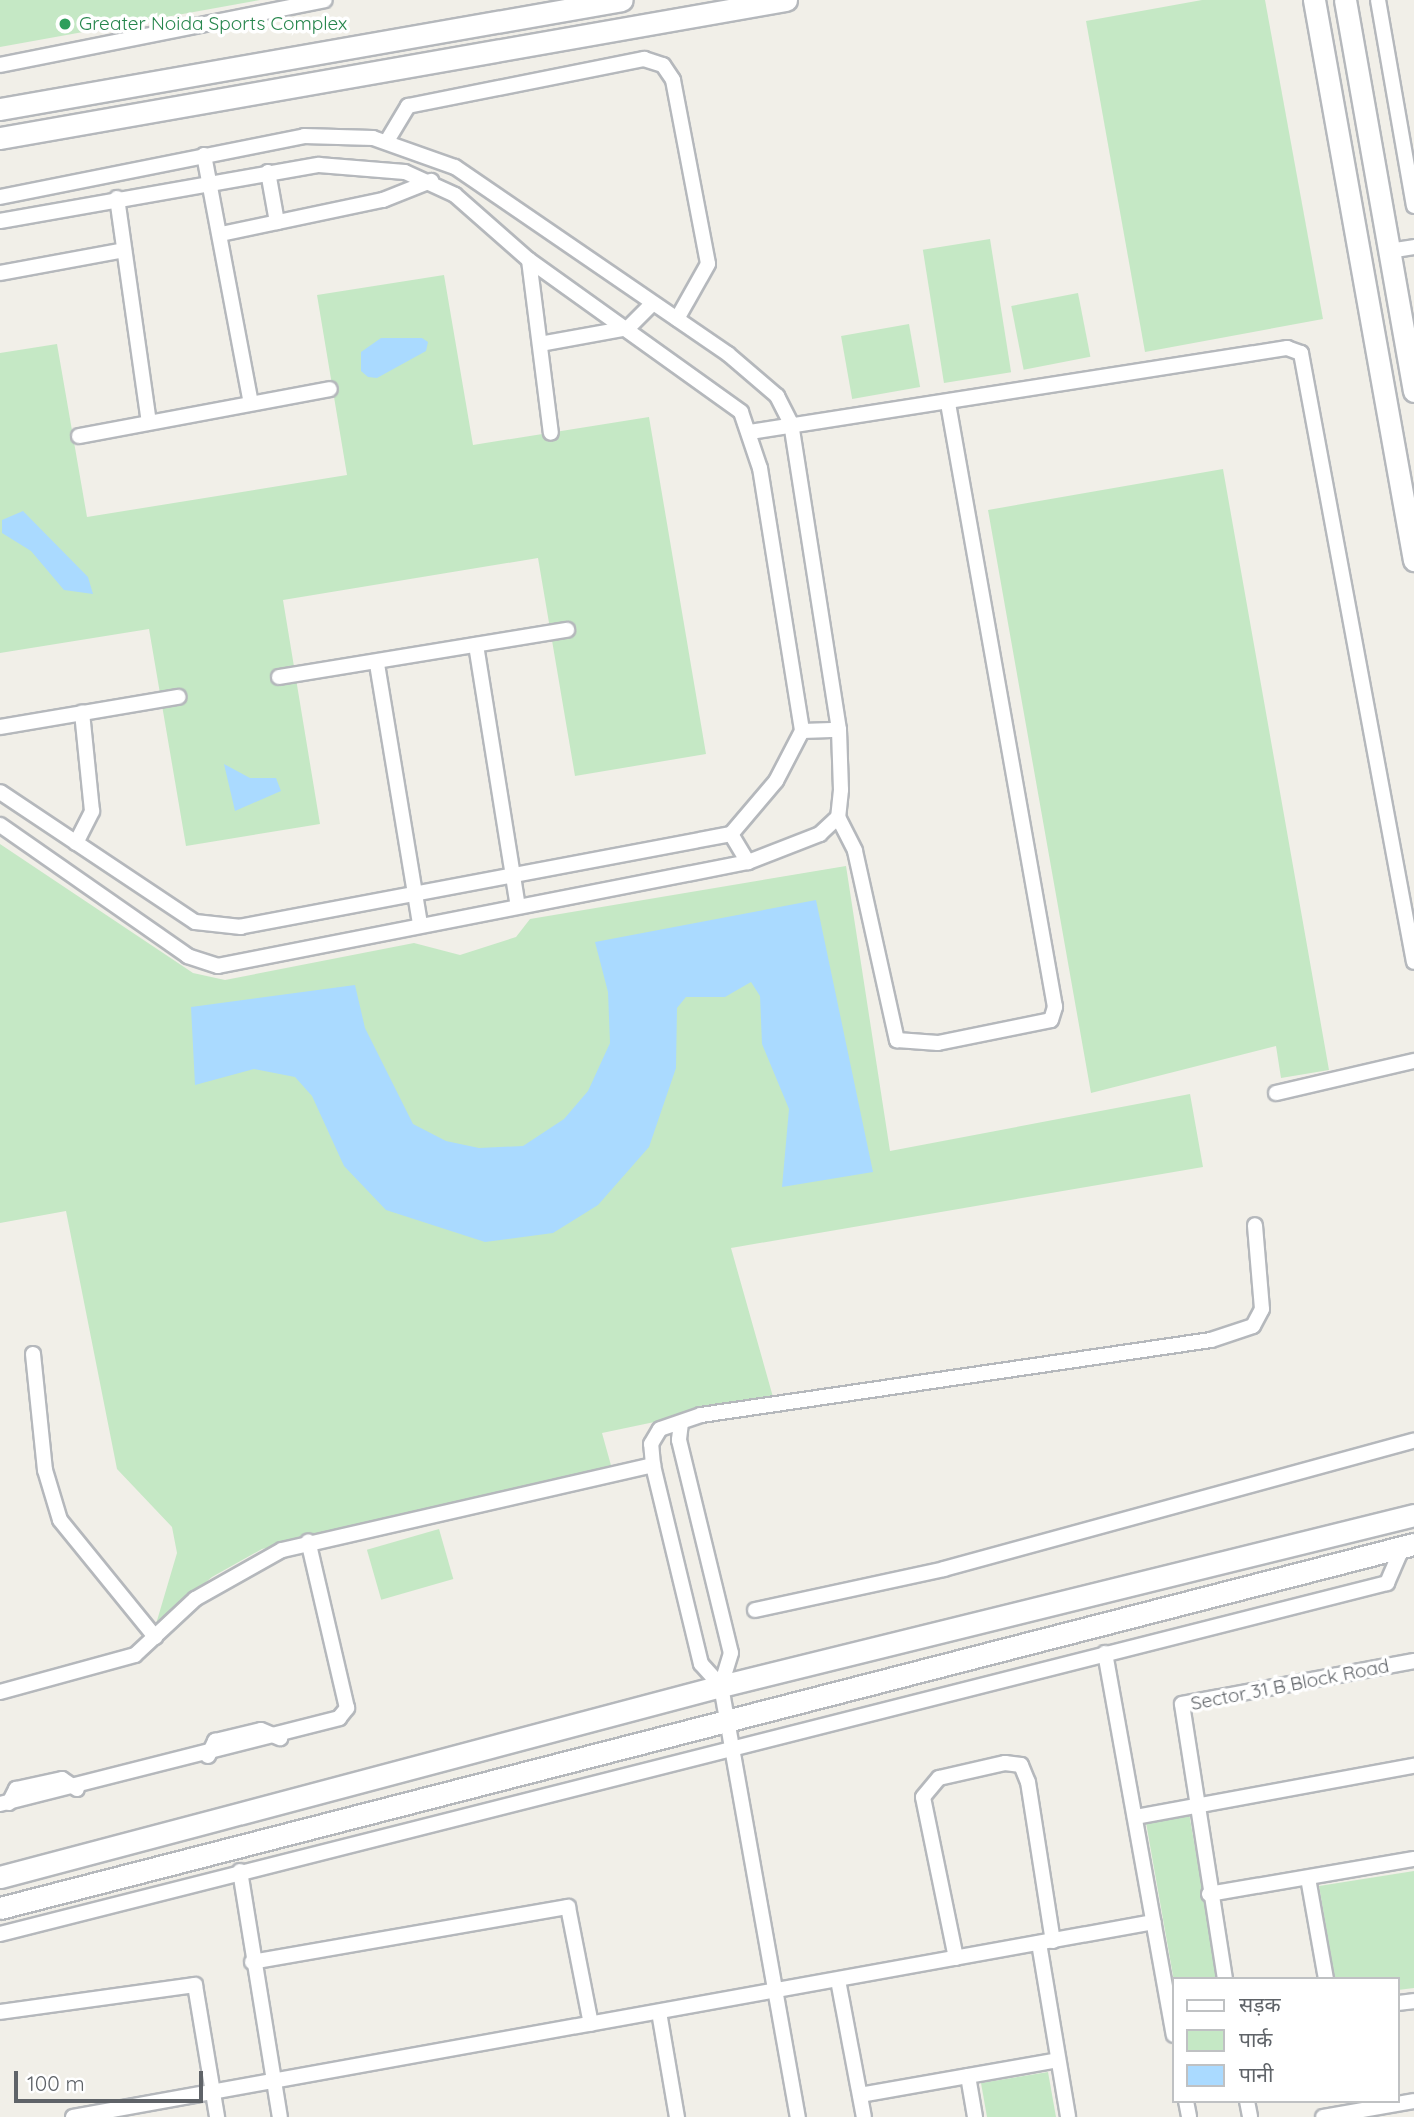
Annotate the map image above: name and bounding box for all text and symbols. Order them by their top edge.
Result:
place label: Greater Noida Sports Complex [79,13,347,35]
marker: Greater Noida Sports Complex [57,16,73,32]
street label: Sector 31 B Block Road [1189,1655,1391,1715]
legend [1172,1977,1400,2103]
text: सड़क [1239,1991,1281,2017]
text: पार्क [1239,2026,1273,2052]
scale bar [18,2058,206,2102]
text: पानी [1239,2061,1273,2087]
text: 100 m [27,2070,85,2096]

